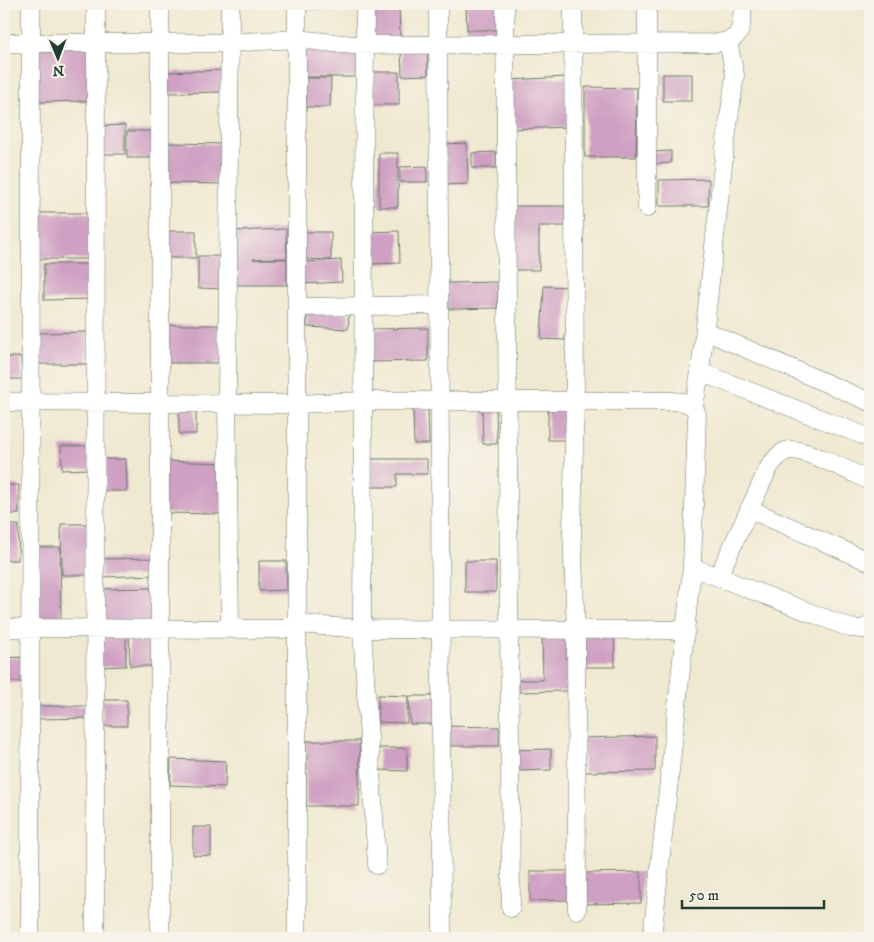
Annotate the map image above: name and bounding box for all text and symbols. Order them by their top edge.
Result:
north arrow [32,32,82,82]
text: N [52,61,64,79]
scale bar [682,877,824,909]
text: 50 m [689,886,719,905]

